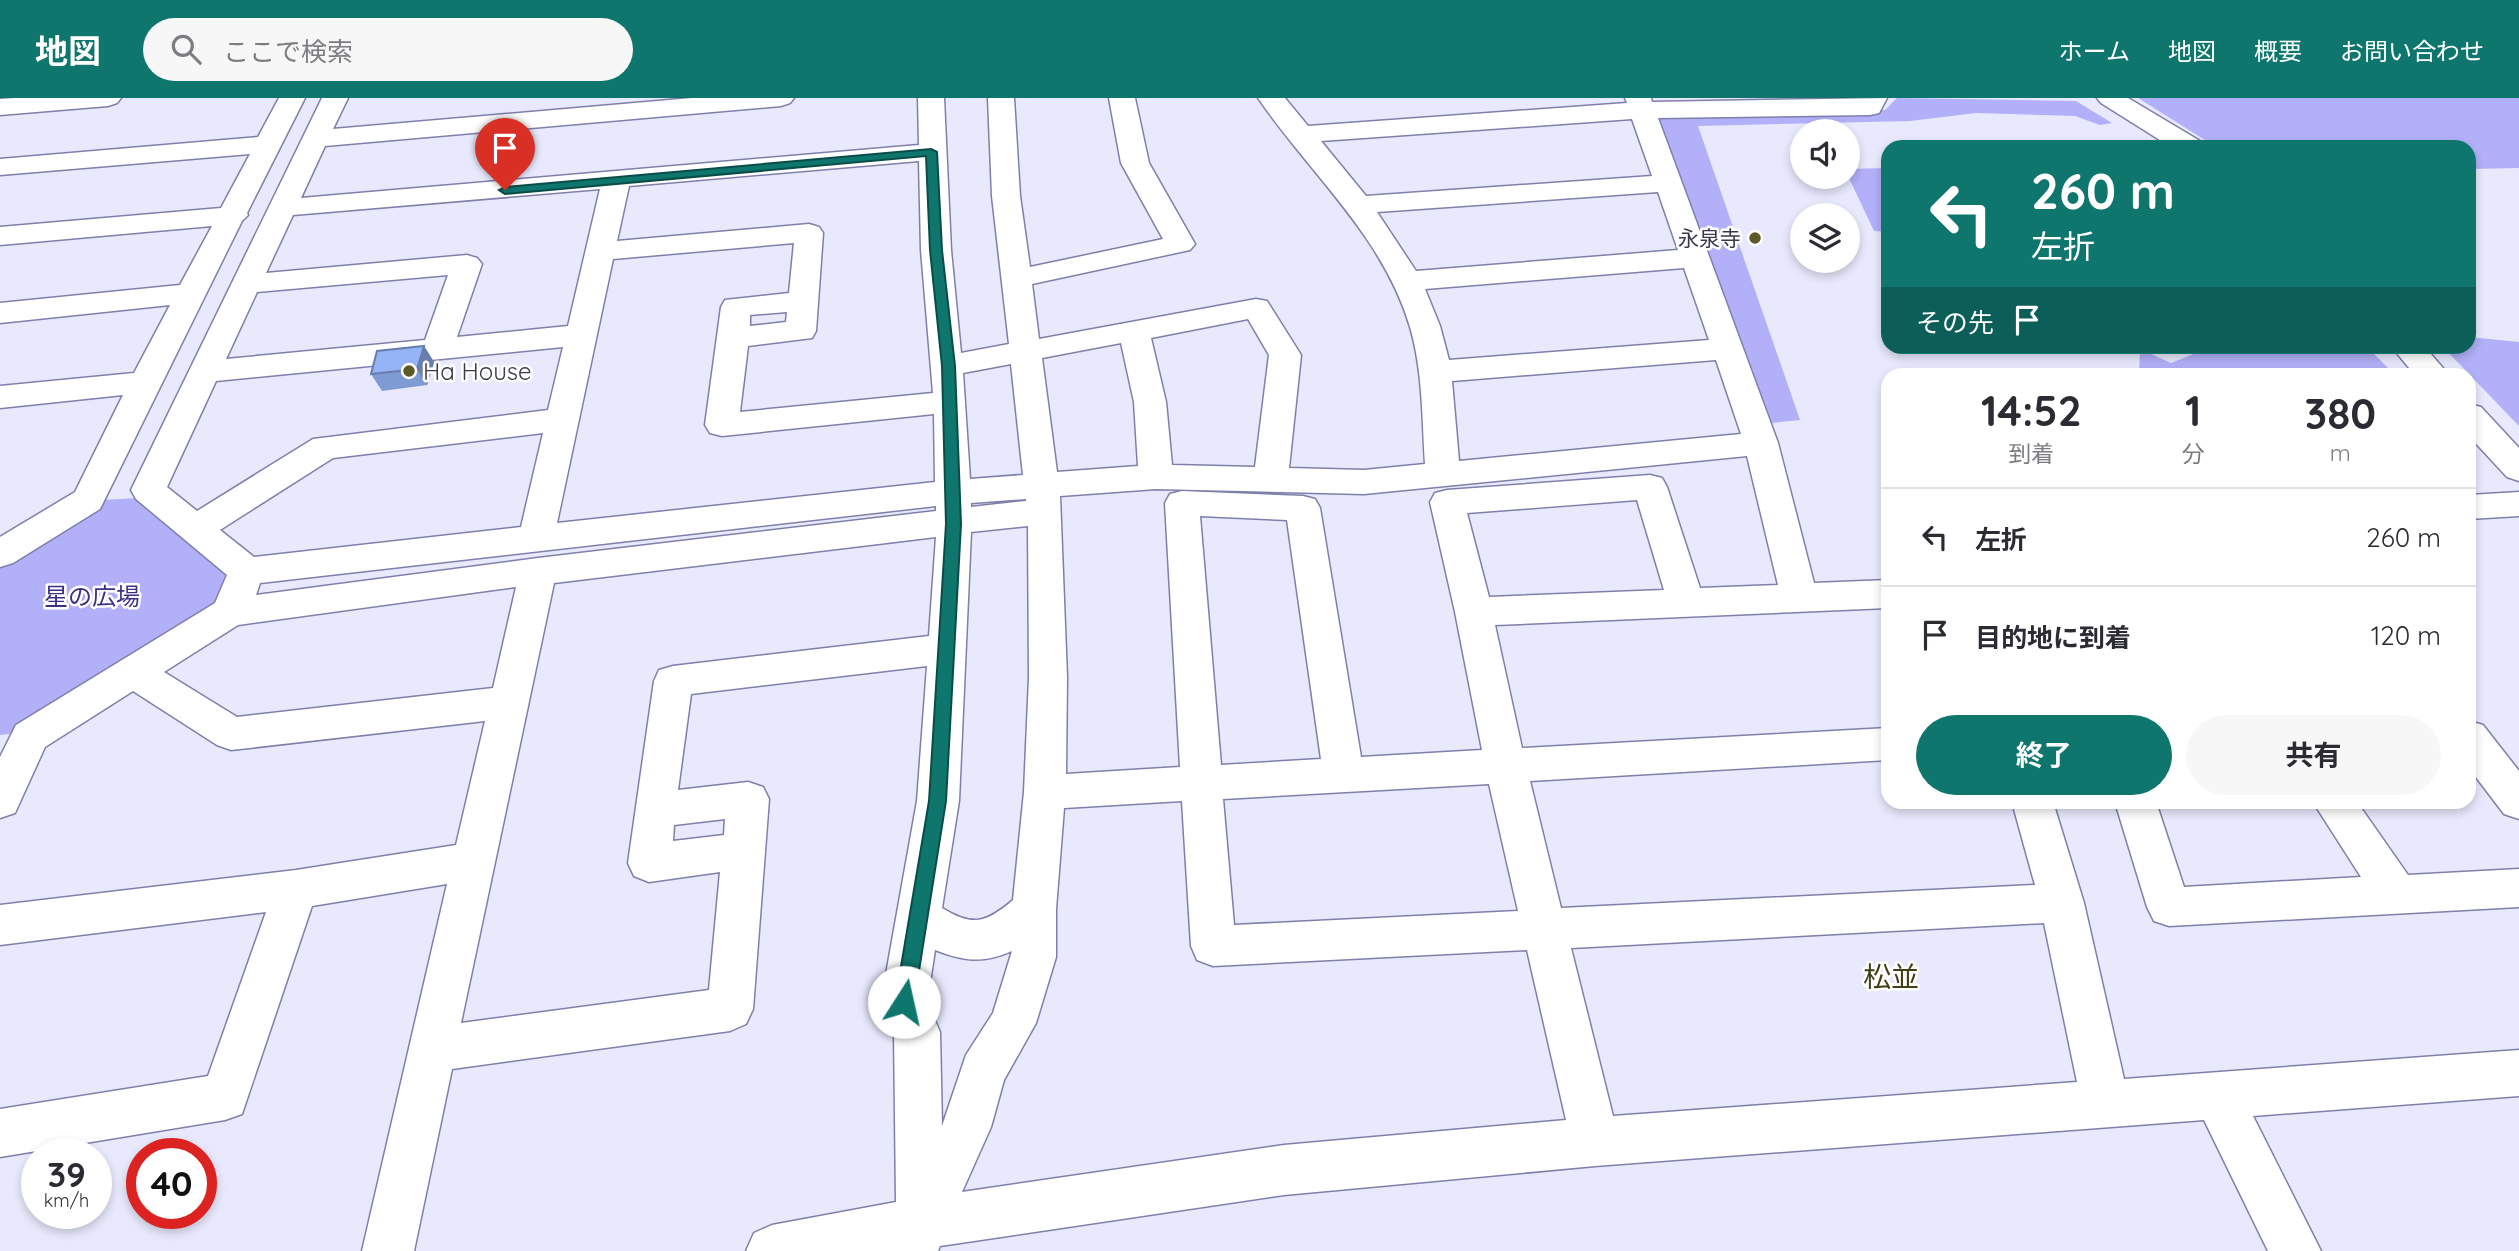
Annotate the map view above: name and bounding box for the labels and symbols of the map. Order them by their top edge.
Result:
pin [475,118,535,190]
place label: 永泉寺 [1678,225,1741,251]
marker: 永泉寺 [1747,230,1763,246]
place label: Ha House [423,356,532,386]
marker: Ha House [401,363,417,379]
park label: 星の広場 [44,581,140,611]
district label: 松並 [1863,959,1919,994]
position arrow [867,965,941,1039]
speed limit sign: 40 [126,1138,217,1229]

